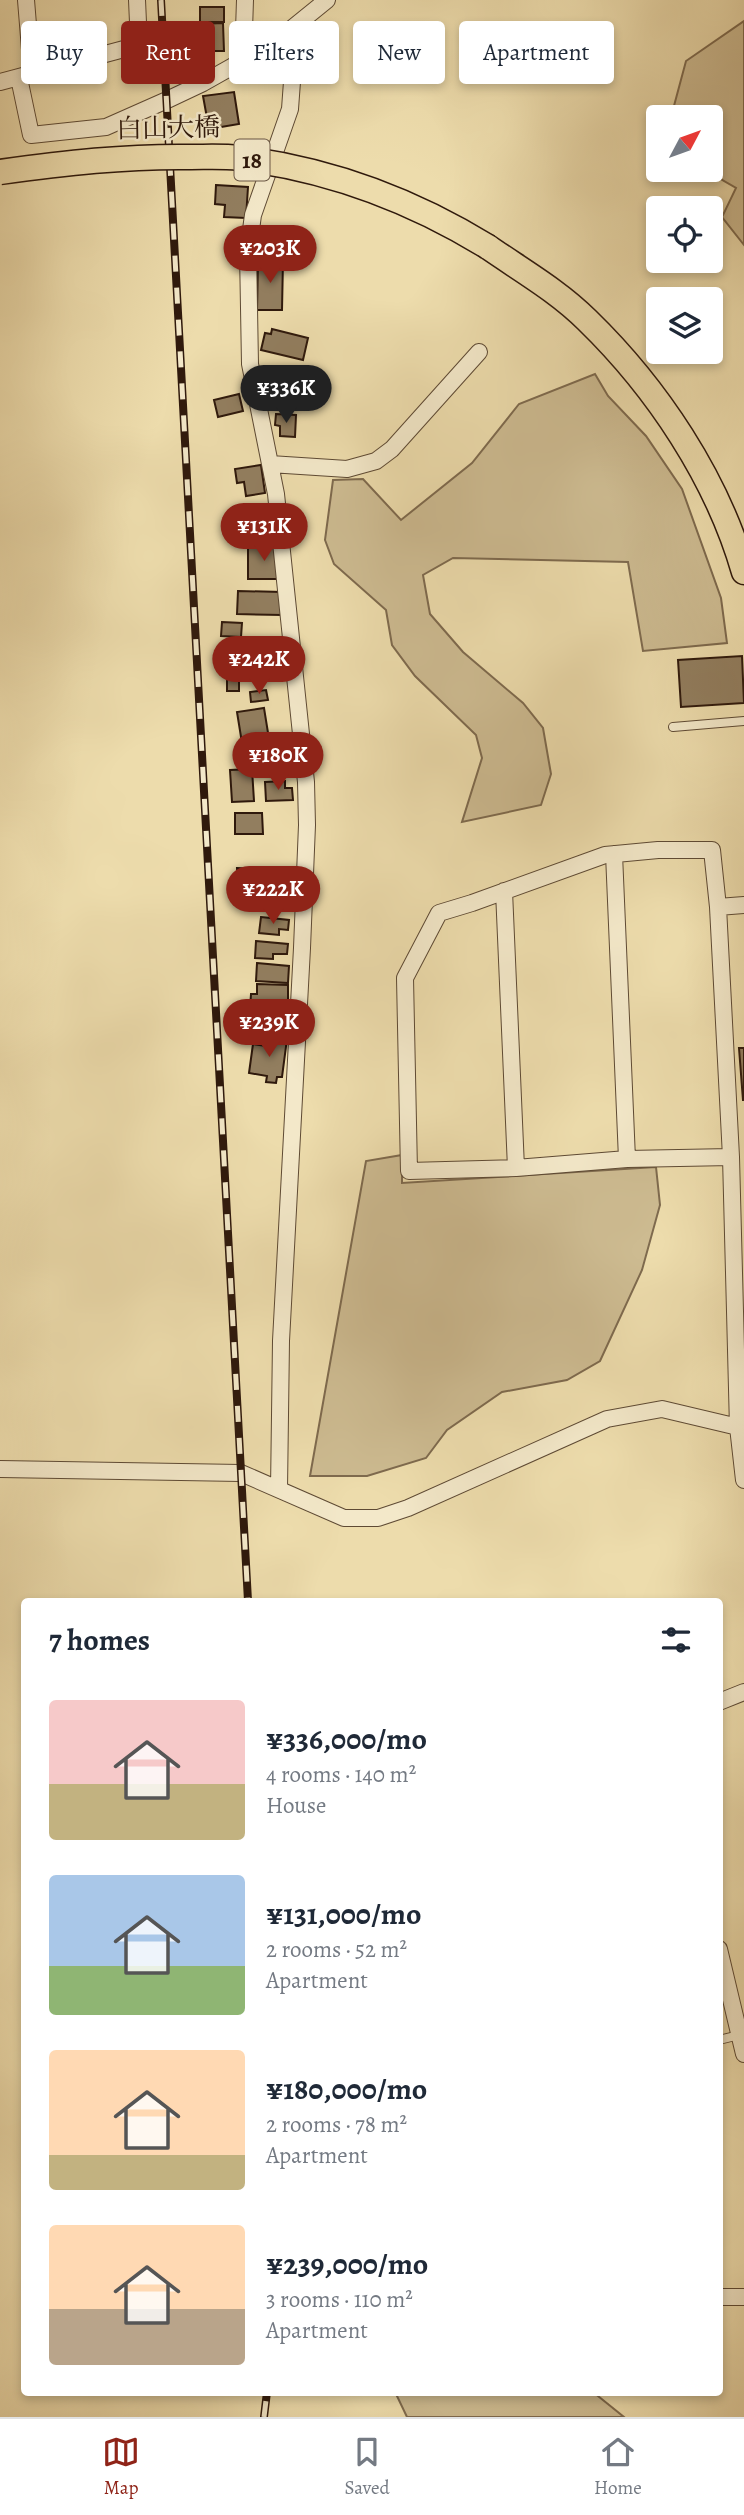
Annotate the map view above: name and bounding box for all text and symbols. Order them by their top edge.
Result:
chip: Buy [21,21,107,84]
chip: Rent [121,21,215,84]
chip: Filters [229,21,339,84]
chip: New [353,21,445,84]
chip: Apartment [459,21,614,84]
north arrow [646,105,723,182]
map controls [646,105,723,364]
street label: 白山大橋 [116,110,220,146]
road number: 18 [234,140,270,180]
button: locate [646,196,723,273]
pin: ¥203K [221,226,319,285]
text: ¥203K [240,232,300,263]
button: layers [646,287,723,364]
pin: ¥336K [237,366,335,425]
text: ¥336K [257,372,315,403]
pin: ¥131K [215,504,313,563]
text: ¥131K [237,510,291,541]
pin: ¥242K [210,636,308,696]
text: ¥242K [228,643,290,674]
pin: ¥180K [229,732,327,792]
text: ¥180K [248,739,308,770]
pin: ¥222K [224,866,322,926]
text: ¥222K [242,873,304,904]
pin: ¥239K [220,1000,318,1059]
text: ¥239K [239,1006,299,1037]
text: 7 homes [49,1620,150,1660]
icon: filters [657,1621,695,1659]
text: ¥336,000/mo [266,1719,427,1759]
icon: home [105,1728,189,1812]
text: 4 rooms · 140 m² [266,1759,416,1790]
text: House [266,1790,326,1821]
text: ¥131,000/mo [266,1894,421,1934]
icon: home [105,1903,189,1987]
text: 2 rooms · 52 m² [266,1934,407,1965]
text: Apartment [266,1965,368,1996]
text: ¥180,000/mo [266,2069,427,2109]
icon: home [105,2078,189,2162]
text: 2 rooms · 78 m² [266,2109,407,2140]
text: Apartment [266,2140,368,2171]
text: ¥239,000/mo [266,2244,428,2284]
icon: home [105,2253,189,2337]
text: 3 rooms · 110 m² [266,2284,413,2315]
text: Apartment [266,2315,368,2346]
tab: Map [102,2433,140,2501]
tab: Saved [345,2433,390,2501]
tab: Home [594,2433,642,2501]

